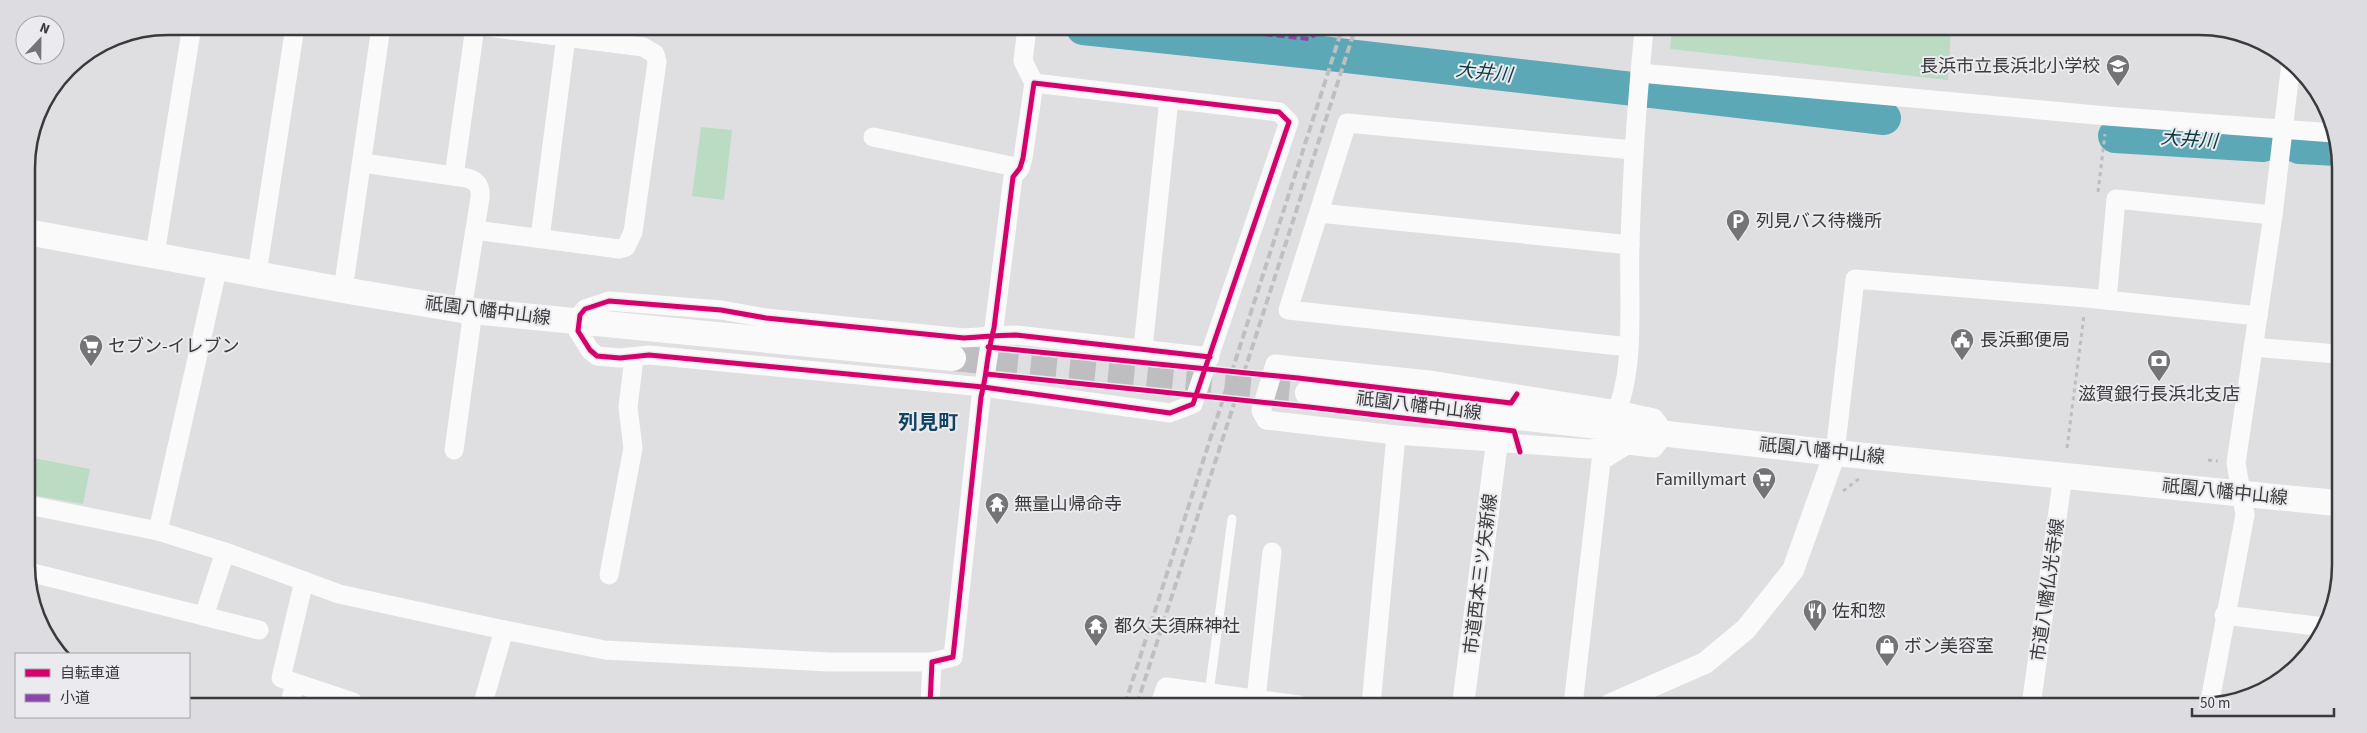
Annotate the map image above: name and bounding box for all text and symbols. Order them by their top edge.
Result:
north arrow [15,15,65,65]
text: N [36,18,53,40]
school or university icon: 長浜市立長浜北小学校 [2105,53,2131,87]
place label: 長浜市立長浜北小学校 [1920,54,2100,79]
water label: 大井川 [1454,57,1516,90]
water label: 大井川 [2160,125,2220,156]
parking icon: 列見バス待機所 [1725,208,1751,242]
place label: 列見バス待機所 [1756,209,1882,234]
street label: 祇園八幡中山線 [424,291,552,331]
public building icon: 長浜郵便局 [1949,327,1975,361]
place label: 長浜郵便局 [1980,328,2070,353]
supermarket icon: セブン-イレブン [78,333,104,367]
place label: セブン-イレブン [108,334,240,359]
bank icon: 滋賀銀行長浜北支店 [2146,348,2172,382]
place label: 滋賀銀行長浜北支店 [2078,382,2240,407]
street label: 祇園八幡中山線 [1355,386,1483,426]
district label: 列見町 [898,409,958,437]
street label: 祇園八幡中山線 [1758,432,1886,470]
supermarket icon: Famillymart [1751,466,1777,500]
place label: Famillymart [1655,467,1746,492]
street label: 祇園八幡中山線 [2161,473,2289,511]
temple icon: 無量山帰命寺 [984,491,1010,525]
place label: 無量山帰命寺 [1014,492,1122,517]
street label: 市道西本三ツ矢新線 [1459,492,1503,656]
street label: 市道八幡仏光寺線 [2026,517,2070,663]
restaurant icon: 佐和惣 [1802,598,1828,632]
place label: 佐和惣 [1832,599,1886,624]
temple icon: 都久夫須麻神社 [1083,613,1109,647]
place label: 都久夫須麻神社 [1114,614,1240,639]
shop icon: ボン美容室 [1874,633,1900,667]
place label: ボン美容室 [1904,634,1994,659]
legend [15,653,190,718]
text: 自転車道 [60,663,120,684]
scale bar [2192,686,2334,718]
text: 小道 [60,688,90,709]
text: 50 m [2200,693,2230,714]

